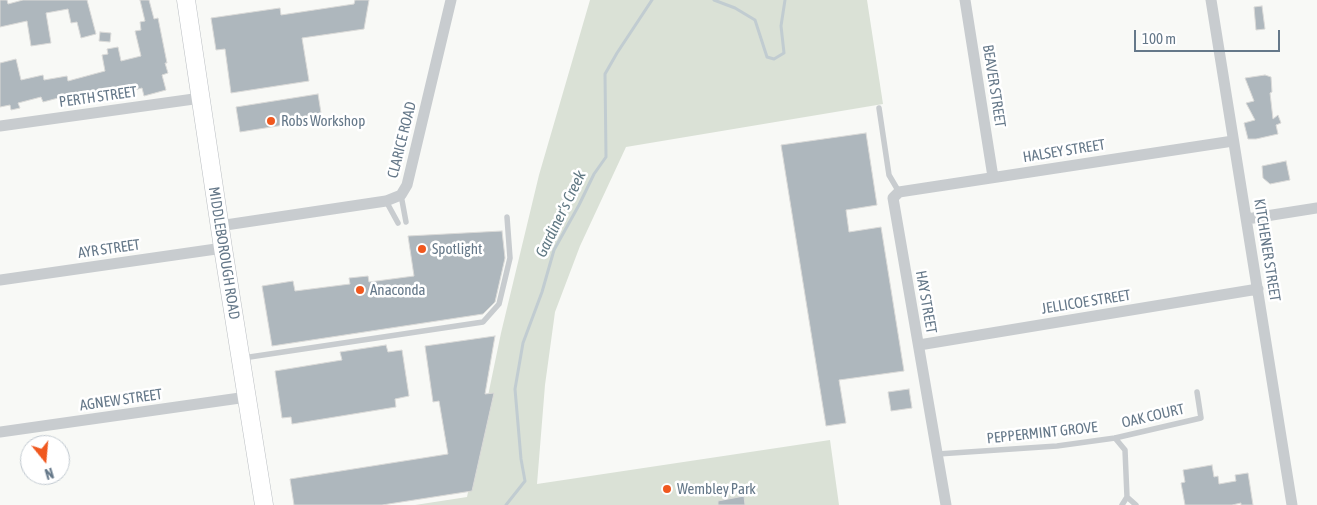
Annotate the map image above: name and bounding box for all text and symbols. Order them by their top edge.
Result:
scale bar [1137,20,1283,52]
text: 100 m [1142,30,1176,47]
street label: BEAVER STREET [979,43,1009,129]
street label: PERTH STREET [58,83,138,111]
street label: CLARICE ROAD [384,100,420,180]
place label: Robs Workshop [281,112,365,130]
marker: Robs Workshop [265,115,277,127]
street label: HALSEY STREET [1022,136,1106,166]
water label: Gardiner's Creek [532,167,590,261]
street label: MIDDLEBOROUGH ROAD [205,185,243,321]
street label: KITCHENER STREET [1250,197,1284,303]
street label: AYR STREET [77,236,141,262]
place label: Spotlight [432,240,482,258]
marker: Spotlight [416,243,428,255]
street label: HAY STREET [912,269,940,335]
place label: Anaconda [370,281,426,299]
marker: Anaconda [354,284,366,296]
street label: JELLICOE STREET [1040,286,1132,318]
street label: AGNEW STREET [79,385,163,415]
street label: OAK COURT [1120,400,1186,432]
street label: PEPPERMINT GROVE [986,418,1098,448]
north arrow [20,435,70,485]
text: N [43,465,55,482]
place label: Wembley Park [677,480,756,498]
marker: Wembley Park [661,483,673,495]

